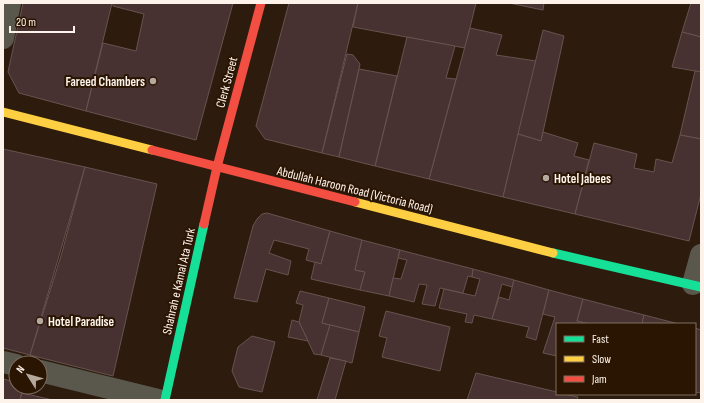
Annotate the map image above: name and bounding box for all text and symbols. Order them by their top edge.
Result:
scale bar [10,8,74,34]
text: 20 m [16,15,36,30]
street label: Clerk Street [212,55,241,110]
place label: Fareed Chambers [66,74,145,90]
marker: Fareed Chambers [148,76,158,86]
street label: Abdullah Haroon Road (Victoria Road) [274,163,434,217]
place label: Hotel Jabees [554,171,611,187]
marker: Hotel Jabees [541,173,551,183]
street label: Shahrah e Kamal Ata Turk [159,226,199,336]
place label: Hotel Paradise [48,314,115,330]
marker: Hotel Paradise [35,316,45,326]
legend [556,323,696,395]
text: Fast [592,332,609,347]
text: Slow [592,352,611,367]
north arrow [8,355,48,395]
text: N [13,363,27,376]
text: Jam [591,372,607,387]

